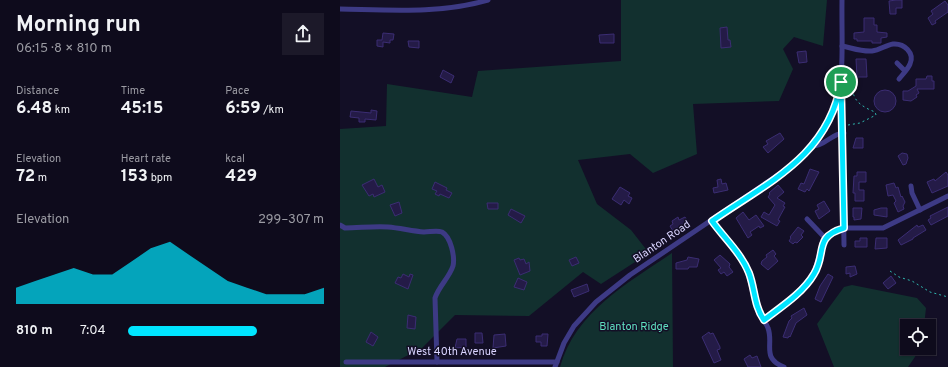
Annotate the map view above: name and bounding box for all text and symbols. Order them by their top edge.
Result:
text: Morning run [16,12,141,39]
button: share [282,13,324,55]
text: 06:15 · 8 × 810 m [16,41,112,57]
pin [824,65,858,99]
icon: arrive [830,71,852,93]
text: Distance [16,84,59,98]
text: Time [121,84,145,98]
text: Pace [225,84,250,98]
text: 6.48 [16,98,52,120]
text: 45:15 [121,98,163,120]
text: 6:59 [225,98,261,120]
text: km [52,103,70,117]
text: /km [261,103,284,117]
text: Elevation [16,152,61,166]
text: Heart rate [121,152,171,166]
text: kcal [225,152,245,166]
text: 72 [16,166,35,188]
text: 153 [121,166,148,188]
text: 429 [225,166,257,188]
text: m [35,171,47,185]
text: bpm [148,171,172,185]
text: Elevation [16,212,69,228]
text: 299–307 m [258,212,324,228]
street label: Blanton Road [631,218,693,266]
map controls [900,319,936,355]
button: locate [900,319,936,355]
park label: Blanton Ridge [599,320,669,334]
text: 810 m [16,323,53,339]
text: 7:04 [80,323,106,339]
street label: West 40th Avenue [407,345,497,359]

